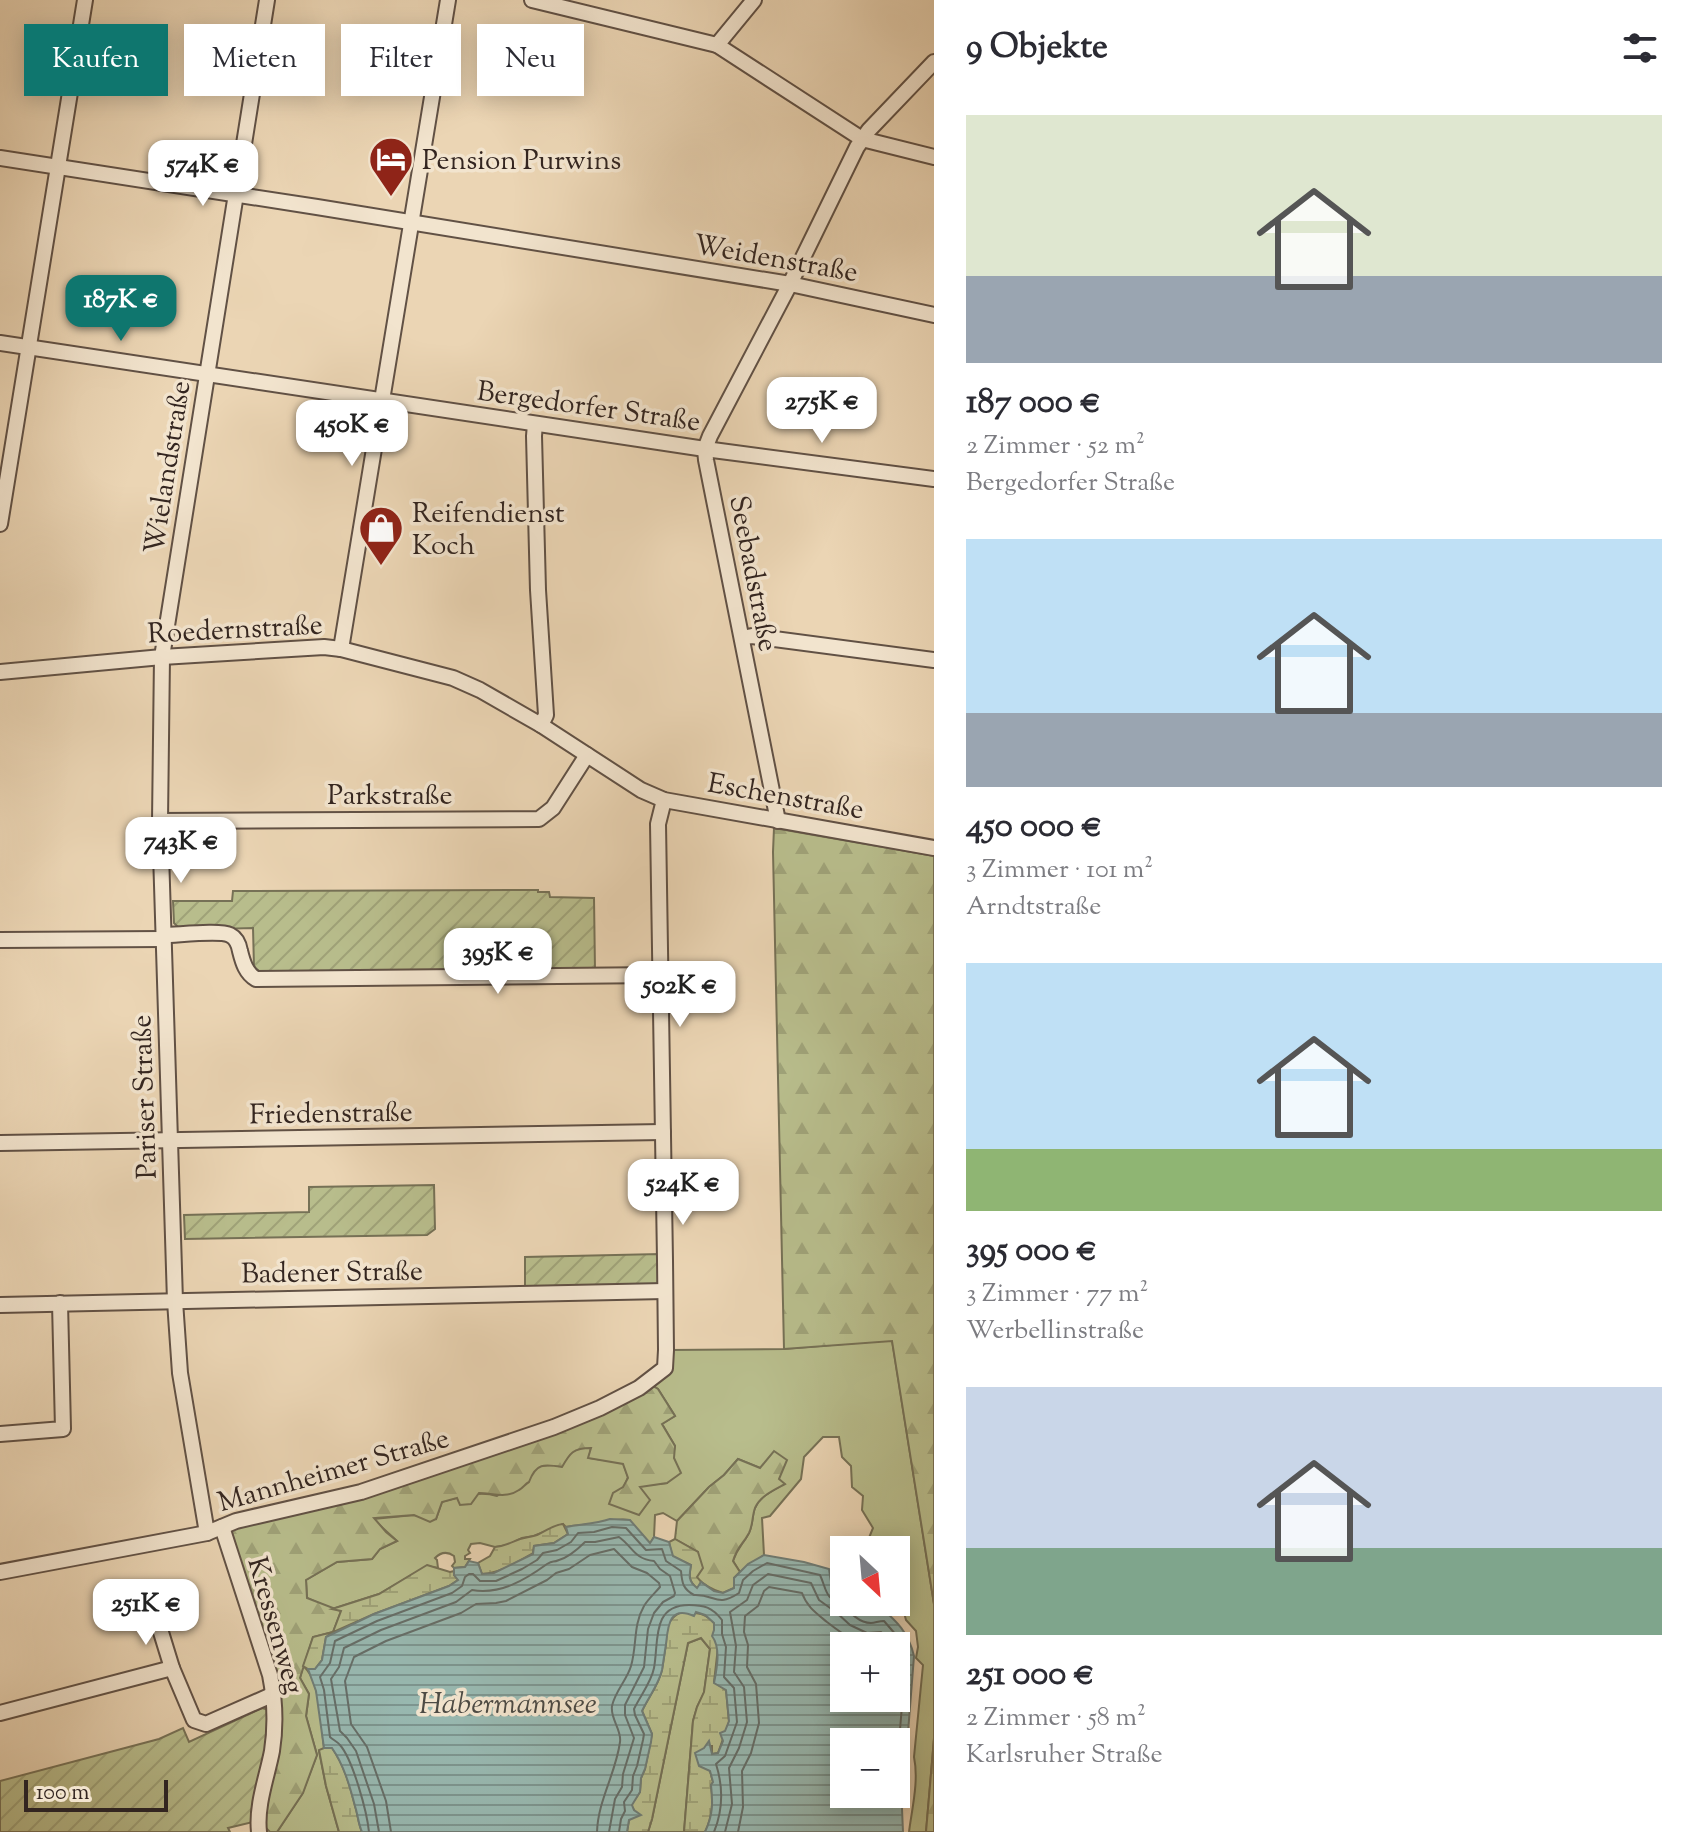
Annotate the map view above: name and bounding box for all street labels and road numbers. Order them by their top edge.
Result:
street label: Weidenstraße [690,226,861,294]
street label: Bergedorfer Straße [474,372,703,443]
street label: Wielandstraße [136,378,202,557]
street label: Seebadstraße [717,492,787,655]
street label: Roedernstraße [147,606,324,656]
street label: Eschenstraße [704,765,867,831]
street label: Parkstraße [327,777,453,817]
street label: Pariser Straße [123,1014,169,1180]
street label: Friedenstraße [249,1094,413,1136]
street label: Badener Straße [241,1252,423,1296]
street label: Mannheimer Straße [214,1420,454,1524]
street label: Kressenweg [235,1553,313,1699]

